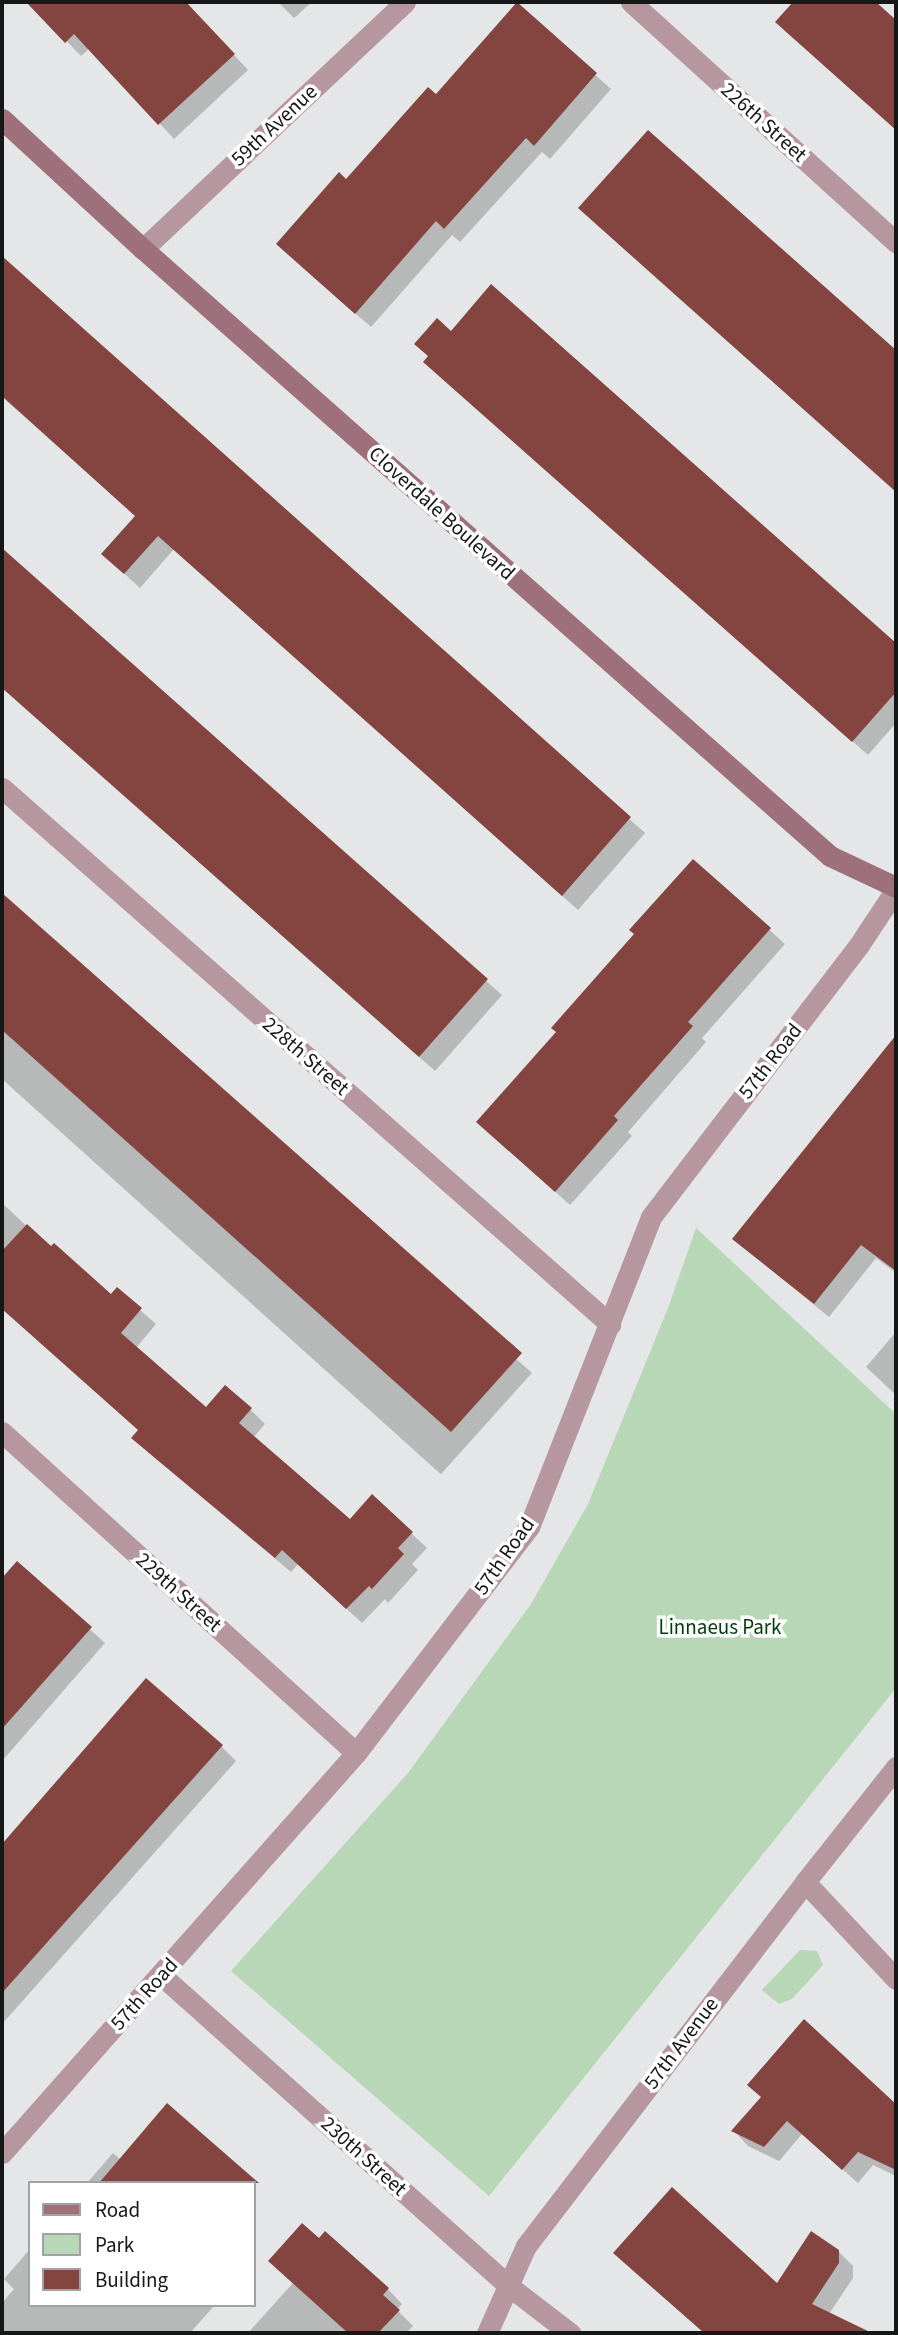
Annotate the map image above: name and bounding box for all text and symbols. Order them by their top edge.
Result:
street label: 226th Street [716,77,812,167]
street label: 59th Avenue [226,79,322,171]
street label: Cloverdale Boulevard [364,441,520,585]
street label: 228th Street [257,1012,355,1100]
street label: 57th Road [733,1018,807,1104]
street label: 57th Road [468,1512,540,1600]
street label: 229th Street [131,1547,227,1637]
park label: Linnaeus Park [658,1614,782,1640]
street label: 57th Road [105,1953,183,2035]
street label: 57th Avenue [638,1992,724,2094]
street label: 230th Street [316,2111,412,2201]
legend [28,2181,256,2307]
text: Road [95,2195,140,2225]
text: Park [95,2230,134,2260]
text: Building [95,2265,168,2295]

